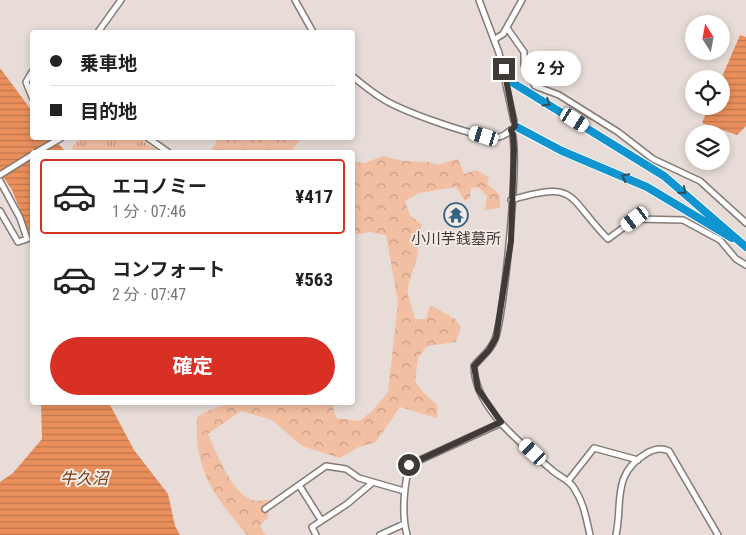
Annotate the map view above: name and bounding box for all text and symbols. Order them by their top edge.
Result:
north arrow [685,15,730,60]
map controls [685,15,730,170]
text: 乗車地 [80,52,137,75]
callout: 2 分 [522,52,582,86]
route end [493,58,515,80]
text: 2 分 [537,59,565,78]
button: locate [685,70,730,115]
one-way arrow [542,97,551,106]
text: 目的地 [80,100,137,123]
car [558,106,591,134]
car [467,124,500,148]
button: layers [685,125,730,170]
one-way arrow [621,172,630,183]
icon: car [52,174,97,219]
text: エコノミー [112,175,207,198]
text: ¥417 [295,185,333,208]
one-way arrow [678,186,687,195]
text: 1 分 · 07:46 [112,202,186,221]
temple icon: 小川芋銭墓所 [443,202,469,228]
car [618,204,651,234]
place label: 小川芋銭墓所 [411,230,501,248]
icon: car [52,257,97,302]
text: コンフォート [112,258,225,281]
text: ¥563 [295,268,333,291]
text: 2 分 · 07:47 [112,285,186,304]
button: 確定 [50,337,335,395]
car [516,436,549,468]
route start [398,454,420,476]
water label: 牛久沼 [60,469,110,488]

